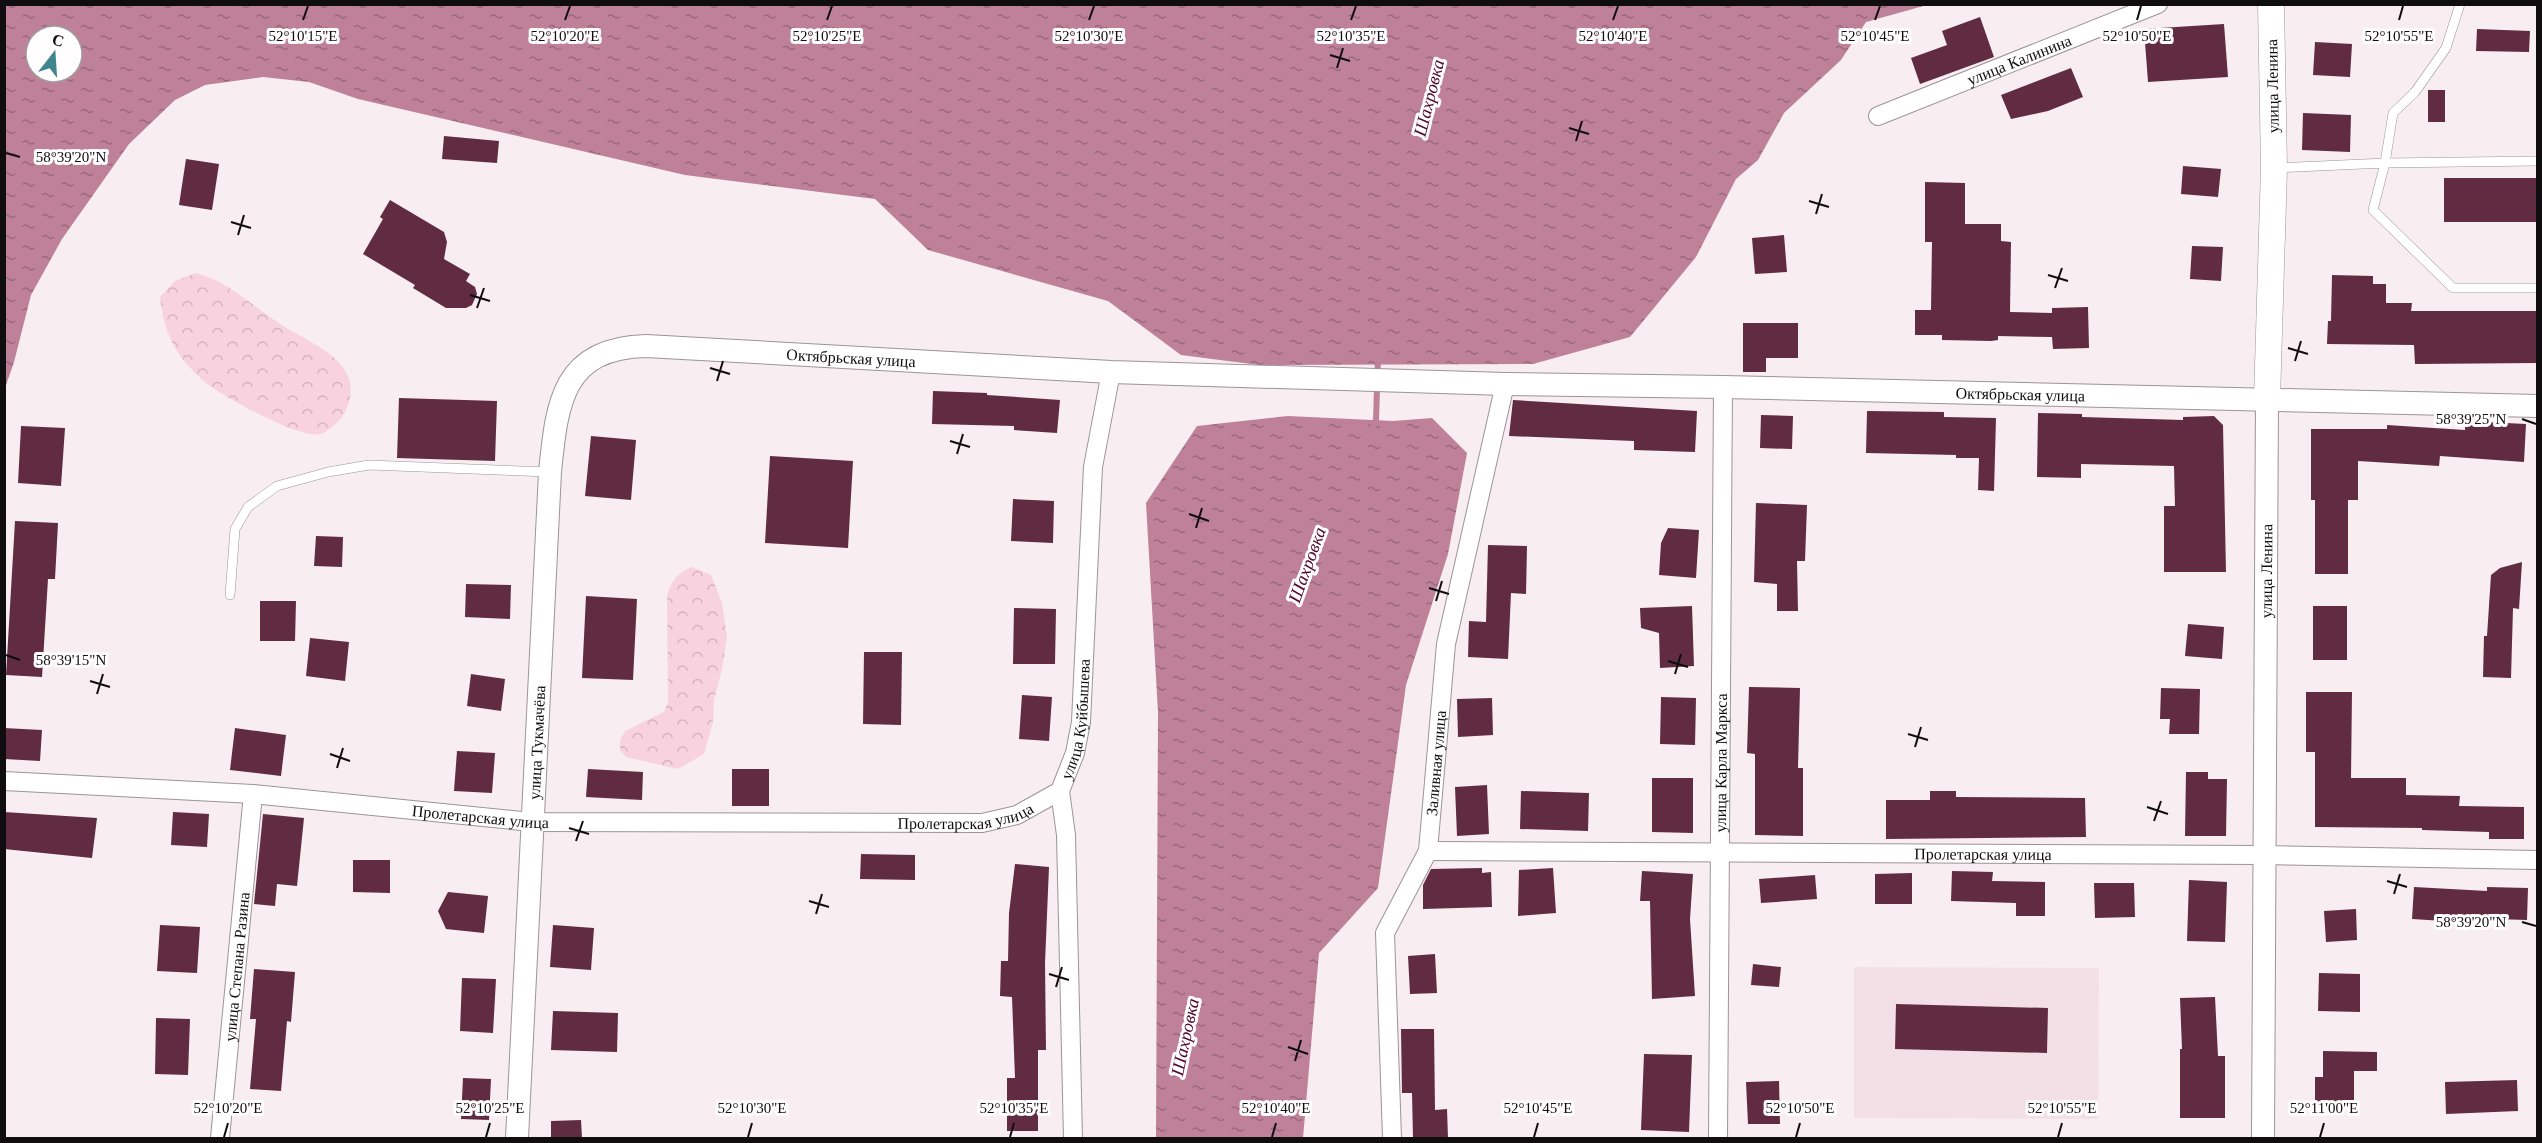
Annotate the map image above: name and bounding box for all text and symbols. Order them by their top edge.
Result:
north arrow [24,24,84,84]
text: 52°10'15"E [269,28,338,44]
text: 52°10'20"E [531,28,600,44]
text: 52°10'25"E [793,28,862,44]
text: 52°10'30"E [1055,28,1124,44]
text: 52°10'35"E [1317,28,1386,44]
text: 52°10'40"E [1579,28,1648,44]
text: 52°10'45"E [1841,28,1910,44]
text: 52°10'50"E [2103,28,2172,44]
text: 52°10'55"E [2365,28,2434,44]
text: С [50,30,66,50]
street label: улица Калинина [1965,32,2074,89]
street label: улица Ленина [2263,39,2283,133]
water label: Шахровка [1410,57,1448,140]
text: 58°39'20"N [36,149,106,165]
street label: Октябрьская улица [786,346,916,371]
street label: Октябрьская улица [1955,384,2085,405]
text: 58°39'25"N [2436,411,2506,427]
street label: улица Ленина [2258,524,2276,618]
water label: Шахровка [1284,525,1330,606]
text: 58°39'15"N [36,652,106,668]
street label: улица Куйбышева [1057,658,1093,782]
street label: улица Тукмачёва [526,685,548,800]
street label: улица Карла Маркса [1712,693,1731,833]
street label: Заливная улица [1423,710,1450,817]
street label: Пролетарская улица [898,800,1036,833]
street label: Пролетарская улица [411,802,549,832]
street label: Пролетарская улица [1914,845,2052,864]
street label: улица Степана Разина [221,891,253,1042]
text: 58°39'20"N [2436,914,2506,930]
water label: Шахровка [1167,996,1203,1078]
text: 52°10'20"E [194,1100,263,1116]
text: 52°10'25"E [456,1100,525,1116]
text: 52°10'30"E [718,1100,787,1116]
text: 52°10'35"E [980,1100,1049,1116]
text: 52°10'40"E [1242,1100,1311,1116]
text: 52°10'45"E [1504,1100,1573,1116]
text: 52°10'50"E [1766,1100,1835,1116]
text: 52°10'55"E [2028,1100,2097,1116]
text: 52°11'00"E [2290,1100,2358,1116]

